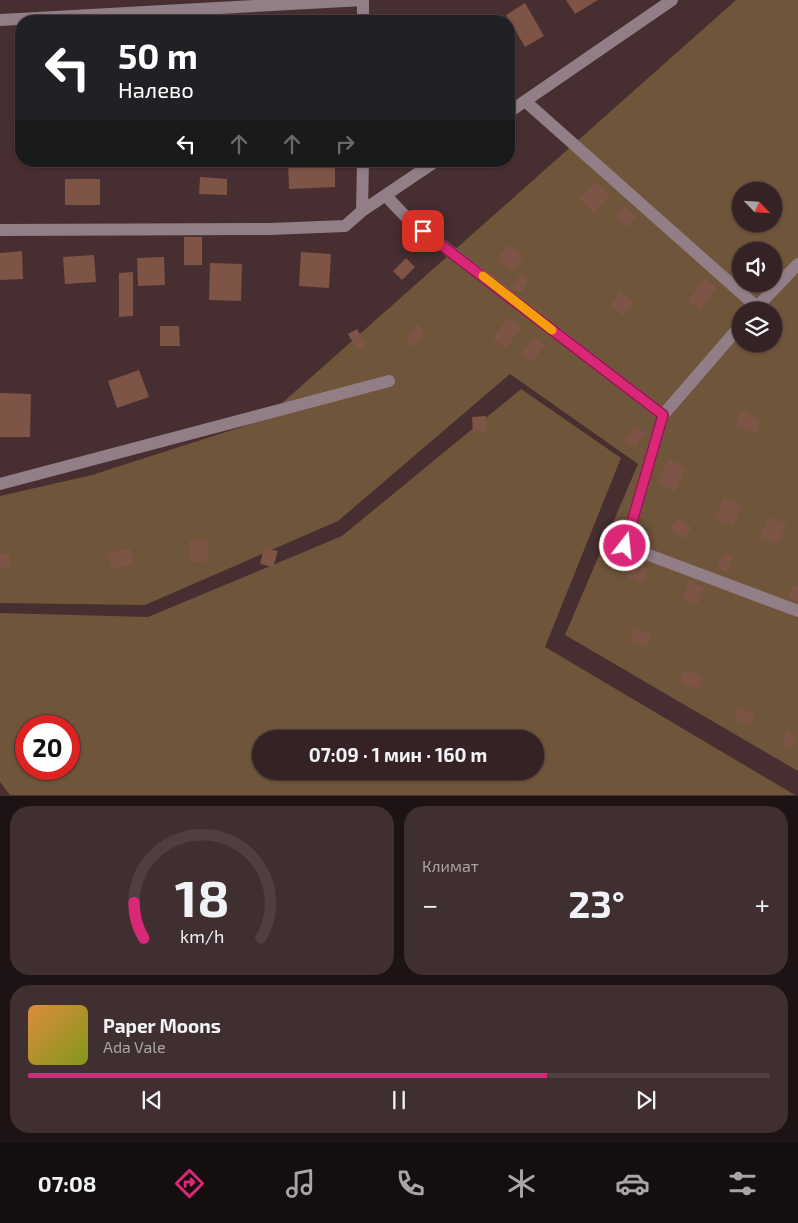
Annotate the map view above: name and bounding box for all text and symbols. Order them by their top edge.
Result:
text: 50 m [118,34,198,76]
icon: left [35,35,100,100]
text: Налево [118,76,194,102]
icon: left [172,130,200,158]
icon: ahead [225,130,253,158]
icon: ahead [278,130,306,158]
icon: right [331,130,359,158]
north arrow [732,182,782,232]
map controls [732,182,782,352]
pin [402,210,444,252]
icon: arrive [409,217,437,245]
button: sound [732,242,782,292]
button: layers [732,302,782,352]
position arrow [598,519,650,571]
speed limit sign: 20 [15,715,80,780]
text: 07:09 · 1 мин · 160 m [309,743,487,766]
text: Климат [422,856,479,875]
text: 18 [175,865,229,927]
text: 23° [568,880,625,926]
text: − [422,887,438,921]
text: + [755,887,770,921]
text: km/h [180,925,224,947]
text: Paper Moons [103,1014,221,1037]
text: Ada Vale [103,1037,166,1056]
icon: previous [138,1086,166,1114]
icon: pause [385,1086,413,1114]
icon: next [632,1086,660,1114]
icon: directions [172,1166,207,1201]
icon: music [283,1166,318,1201]
icon: phone [393,1166,428,1201]
icon: climate [504,1166,539,1201]
icon: car [615,1166,650,1201]
icon: filters [725,1166,760,1201]
text: 07:08 [38,1170,97,1196]

